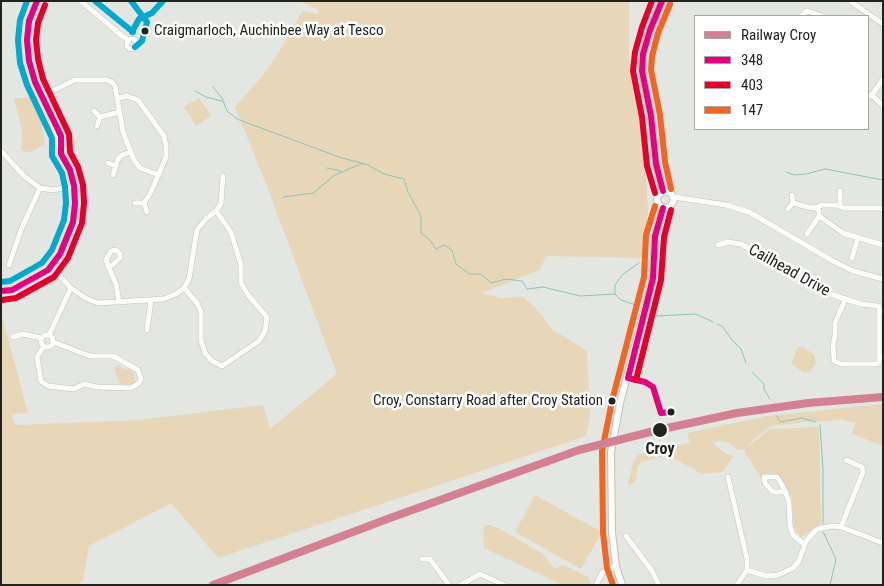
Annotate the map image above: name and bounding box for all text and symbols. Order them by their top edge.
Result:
legend [694,15,869,130]
place label: Craigmarloch, Auchinbee Way at Tesco [154,22,383,40]
marker: Craigmarloch, Auchinbee Way at Tesco [140,26,150,36]
text: Railway Croy [741,26,816,44]
text: 348 [741,51,763,69]
text: 403 [741,76,763,94]
text: 147 [741,101,763,119]
street label: Cailhead Drive [745,241,833,301]
place label: Croy, Constarry Road after Croy Station [373,392,603,410]
marker: Croy, Constarry Road after Croy Station [607,396,617,406]
unlabelled marker [666,407,676,417]
marker: Croy [651,421,669,439]
place label: Croy [645,440,675,460]

